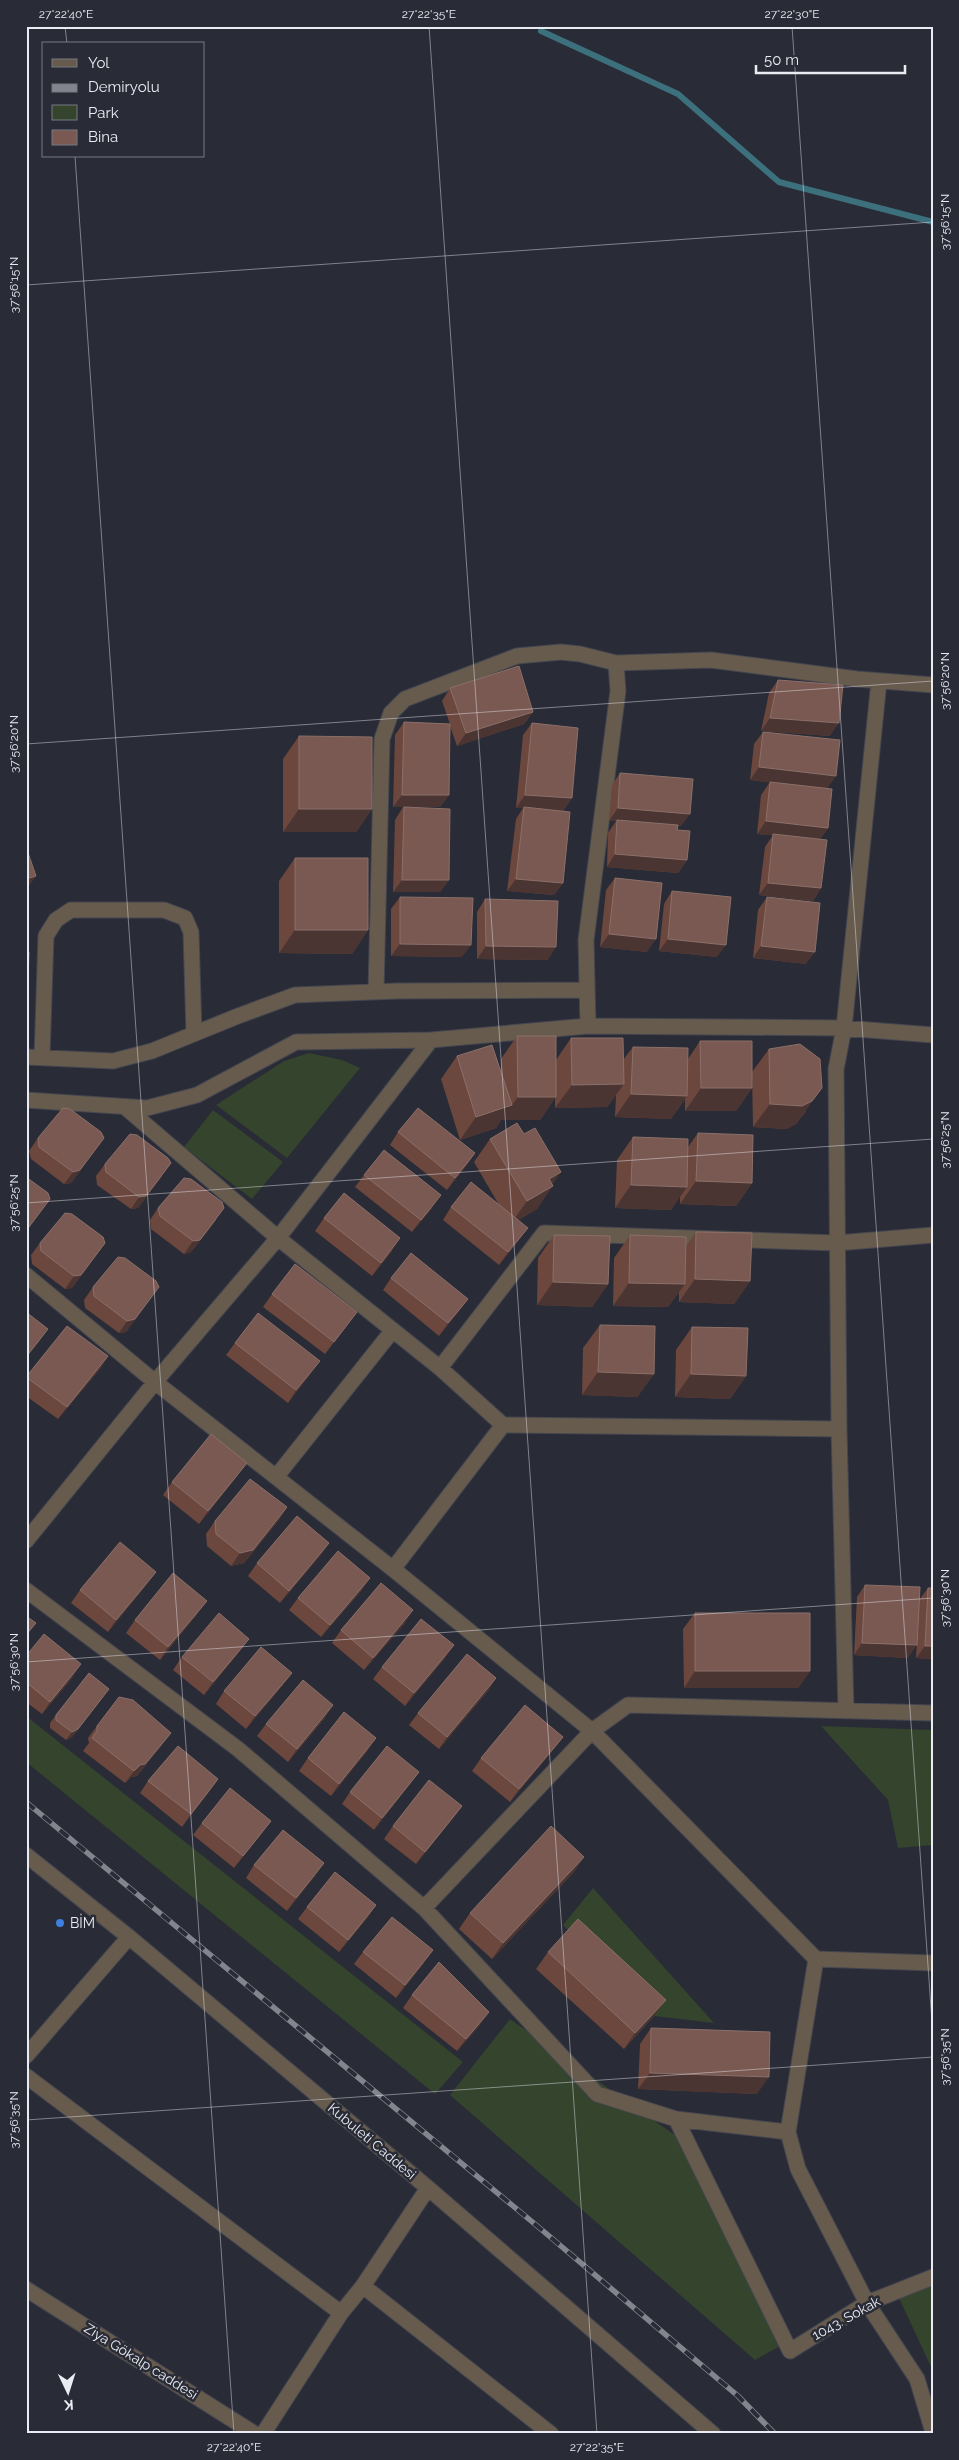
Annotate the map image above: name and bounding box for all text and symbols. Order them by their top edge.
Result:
text: 27°22'40"E [39,7,93,21]
text: 27°22'35"E [402,7,456,21]
text: 27°22'30"E [764,7,820,21]
legend [42,42,205,158]
scale bar [756,42,905,74]
text: 50 m [764,51,799,69]
text: Yol [88,54,110,72]
text: Demiryolu [88,78,160,96]
text: Park [88,104,119,122]
text: Bina [88,128,118,146]
text: 37°56'15"N [938,194,952,250]
text: 37°56'15"N [7,257,21,313]
text: 37°56'20"N [938,652,952,710]
text: 37°56'20"N [7,715,21,773]
text: 37°56'25"N [938,1111,952,1169]
text: 37°56'25"N [7,1174,21,1232]
text: 37°56'30"N [938,1569,952,1627]
text: 37°56'30"N [7,1633,21,1691]
place label: BİM [70,1913,95,1931]
marker: BİM [54,1917,66,1929]
text: 37°56'35"N [938,2028,952,2086]
text: 37°56'35"N [7,2091,21,2149]
street label: Kubuleti Caddesi [325,2100,419,2182]
street label: 1043. Sokak [809,2293,883,2343]
street label: Ziya Gökalp caddesi [81,2320,201,2402]
north arrow [42,2368,92,2418]
text: K [63,2397,74,2413]
text: 27°22'40"E [207,2440,261,2454]
text: 27°22'35"E [570,2440,624,2454]

